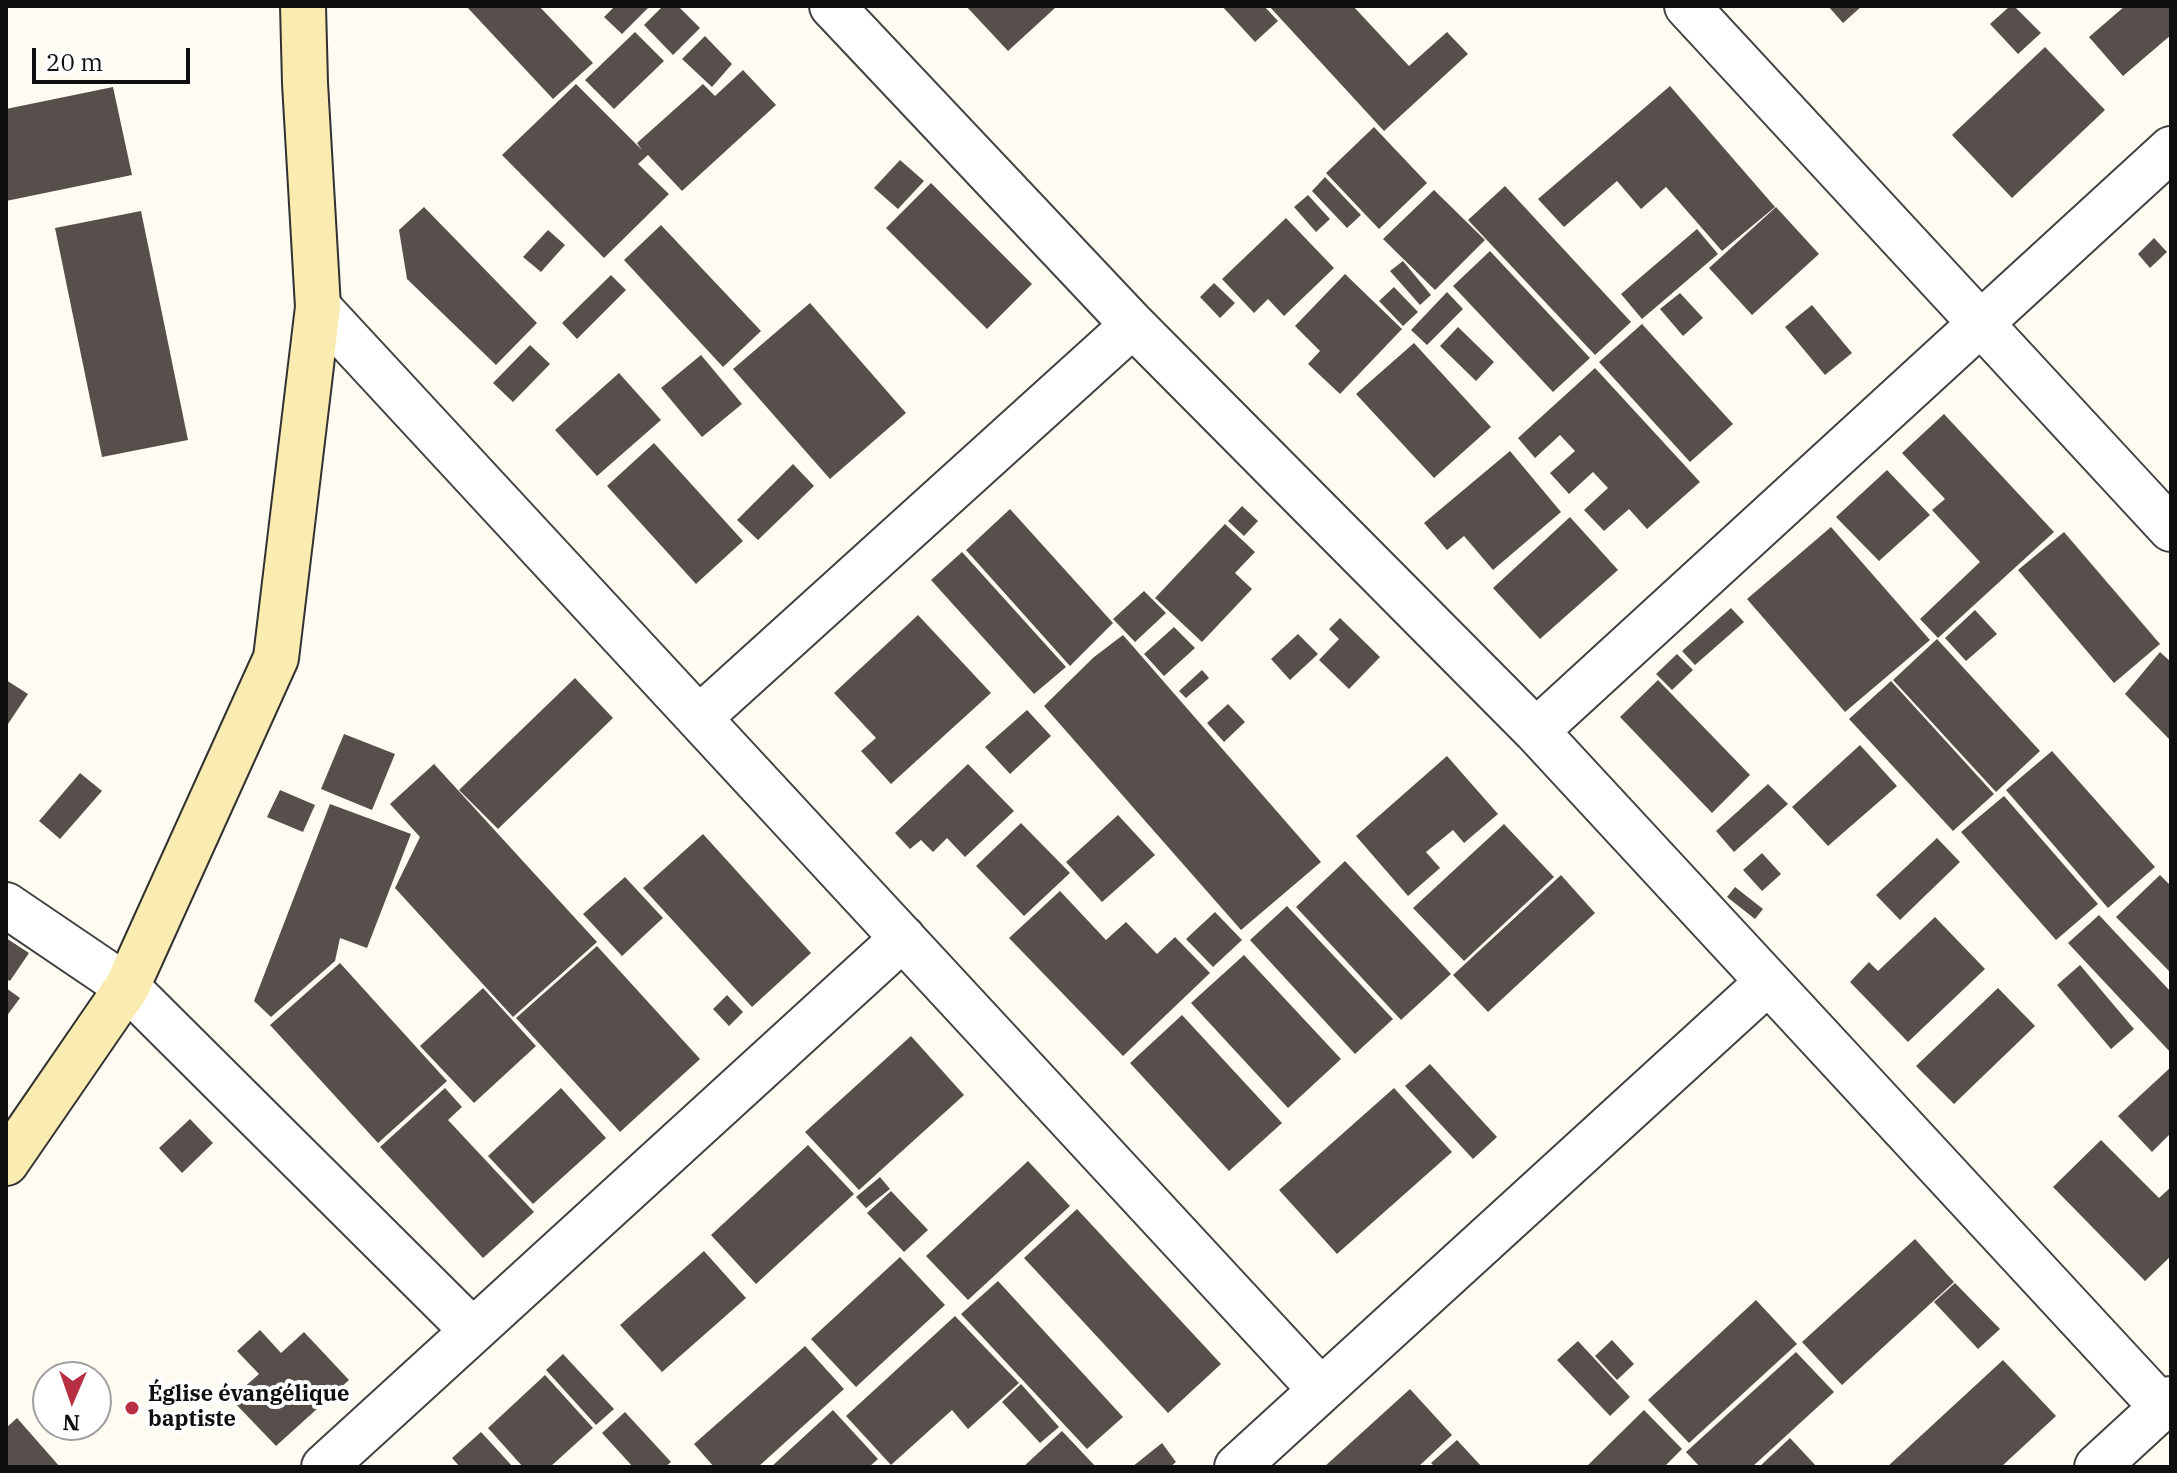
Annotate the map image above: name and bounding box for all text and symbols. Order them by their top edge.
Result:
scale bar [36,32,194,82]
text: 20 m [46,46,103,78]
north arrow [32,1361,112,1441]
place label: Église évangélique baptiste [148,1382,349,1434]
marker: Église évangélique baptiste [123,1399,141,1417]
text: N [62,1409,80,1438]

